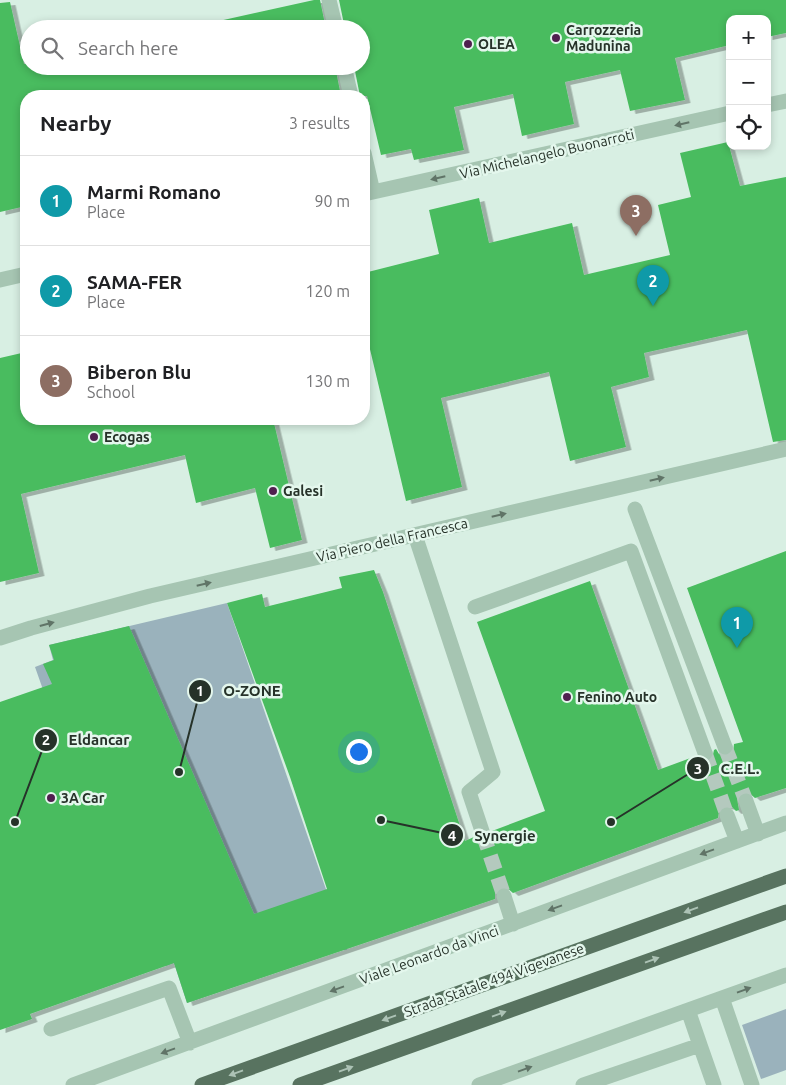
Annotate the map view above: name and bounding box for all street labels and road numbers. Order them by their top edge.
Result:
street label: Via Michelangelo Buonarroti [458,126,636,182]
street label: Via Piero della Francesca [315,515,469,565]
street label: Viale Leonardo da Vinci [357,922,501,988]
street label: Strada Statale 494 Vigevanese [402,940,586,1020]

